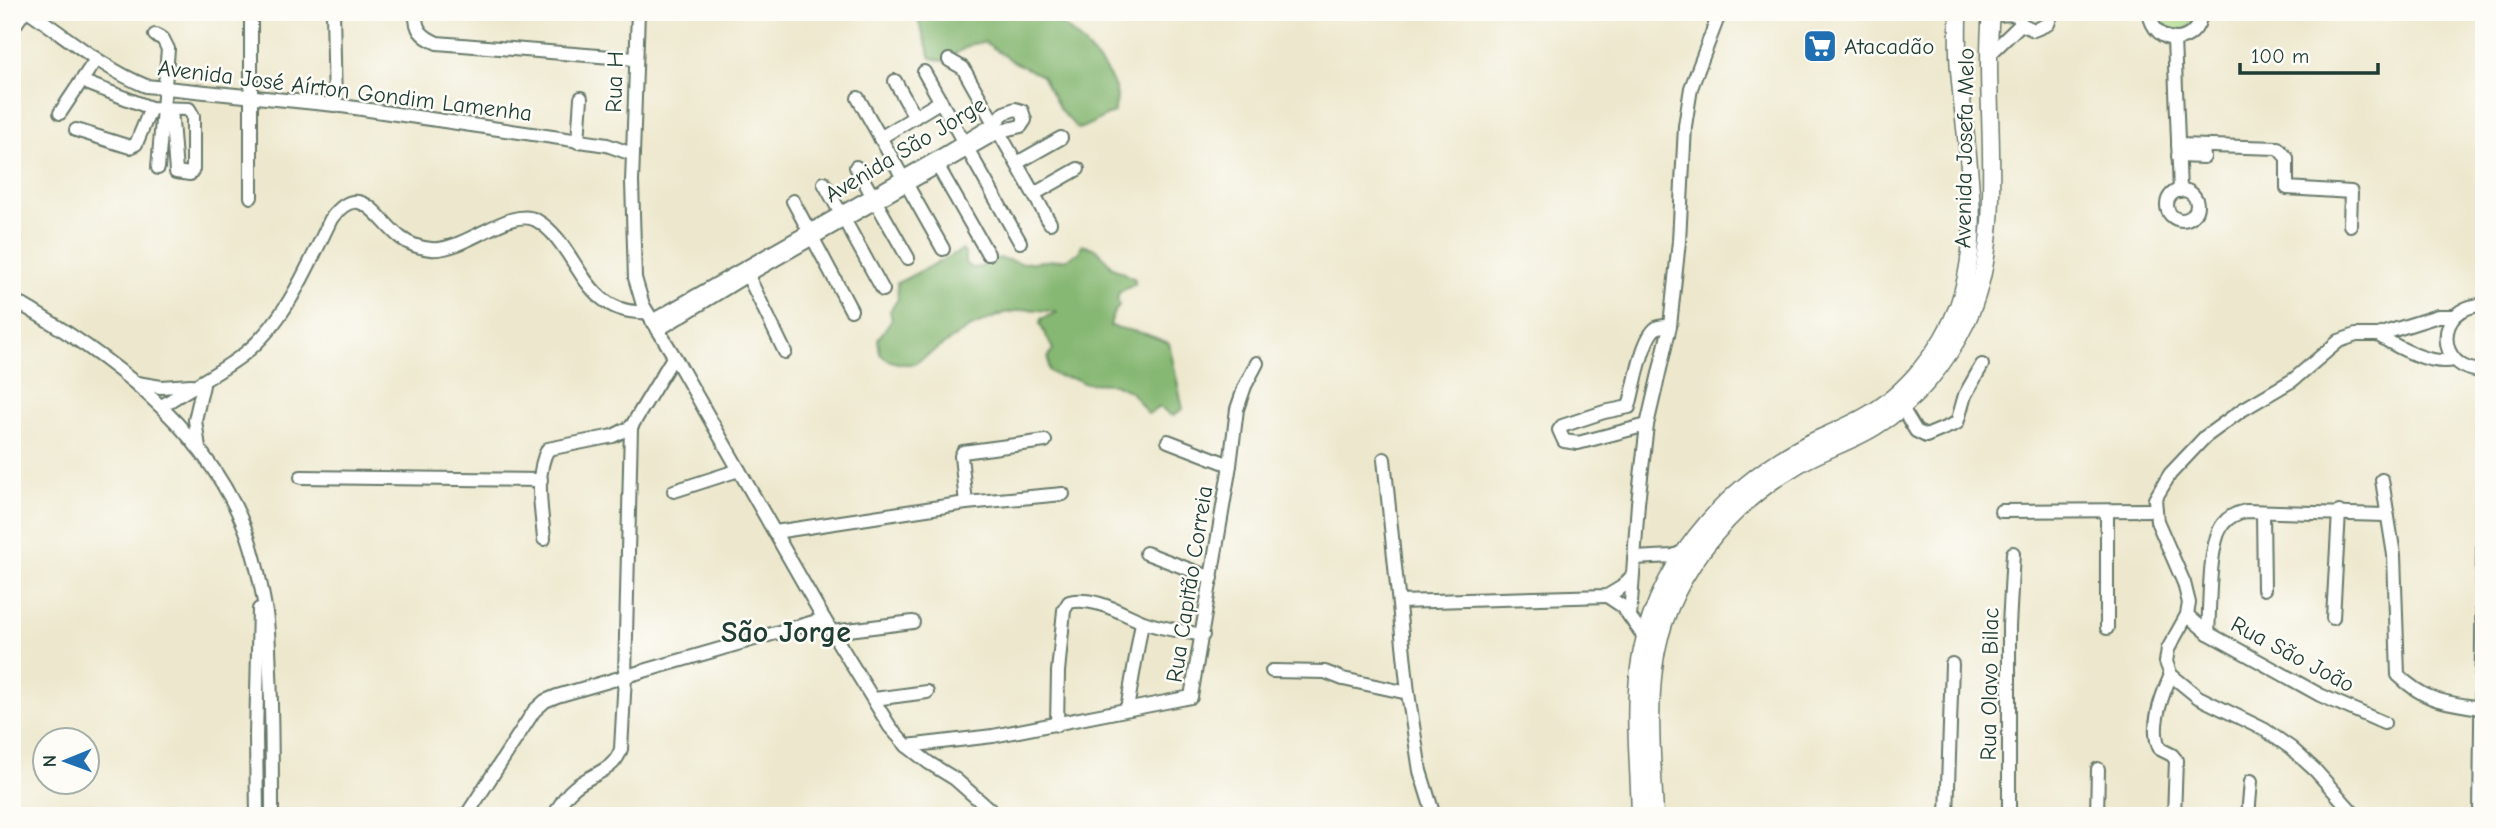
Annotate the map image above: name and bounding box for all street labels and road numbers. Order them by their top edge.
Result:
street label: Avenida Josefa Melo [1949,47,1980,249]
street label: Rua H [600,51,629,113]
street label: Avenida José Aírton Gondim Lamenha [156,54,534,127]
street label: Avenida São Jorge [820,91,991,208]
street label: Rua Capitão Correia [1161,484,1218,684]
street label: Rua Olavo Bilac [1975,607,2004,761]
street label: Rua São João [2226,611,2359,698]

